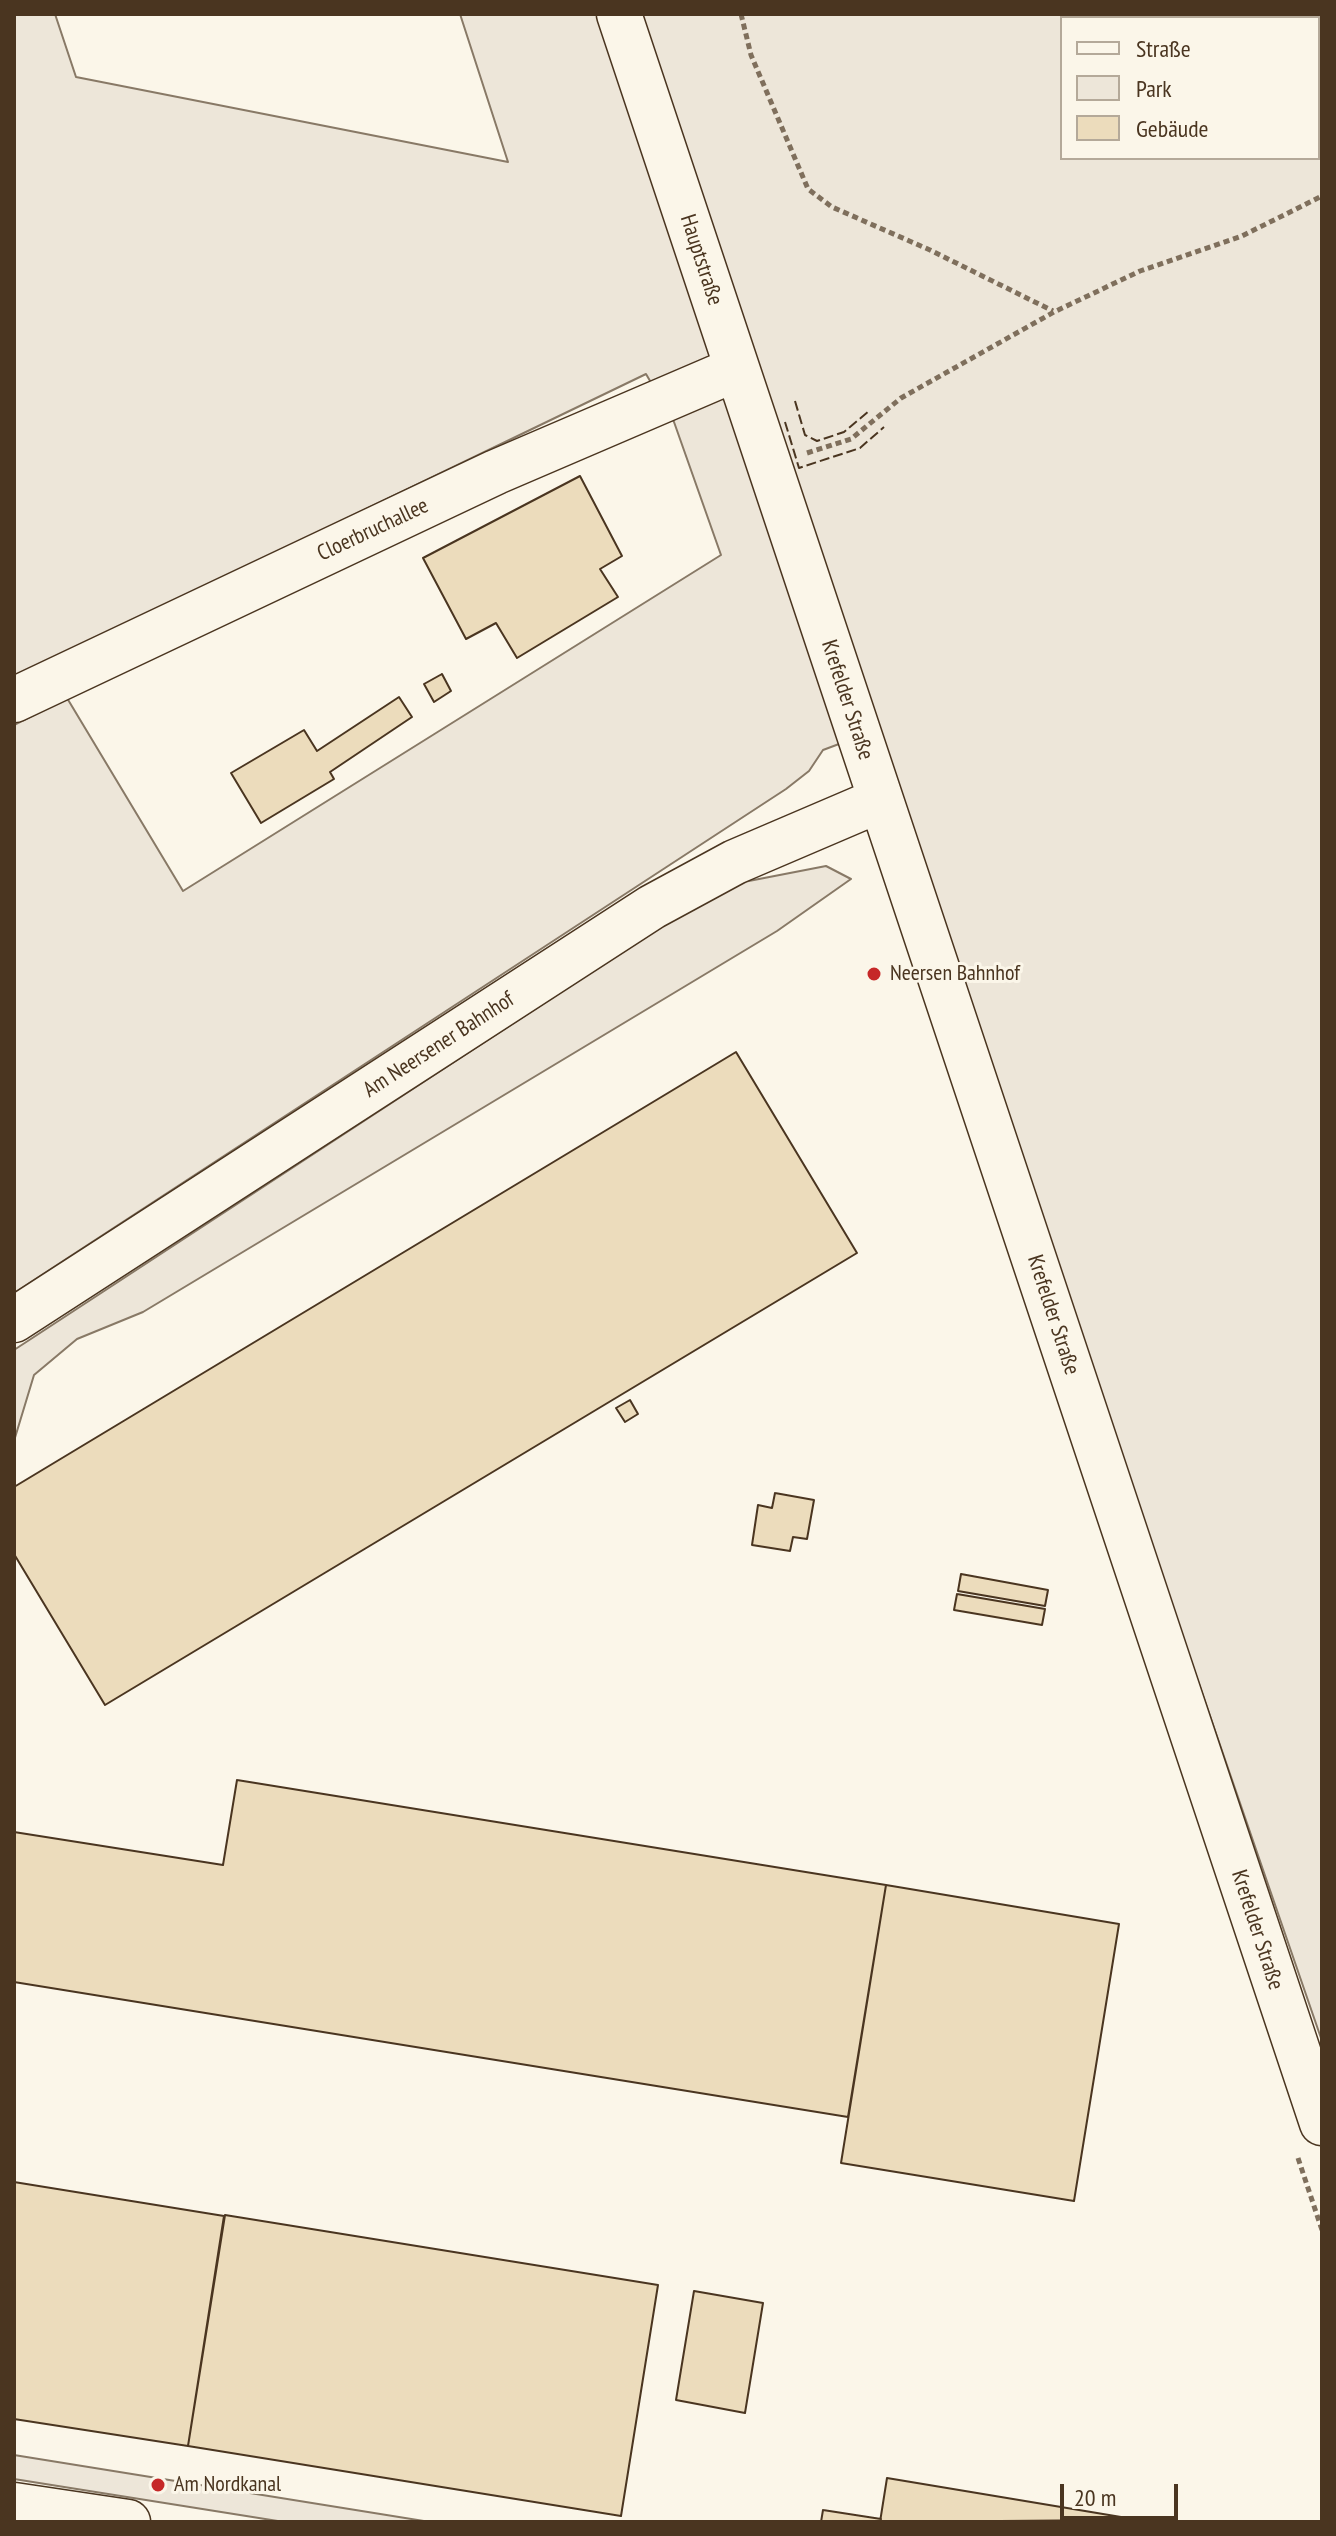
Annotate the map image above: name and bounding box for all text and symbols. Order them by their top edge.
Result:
legend [1060,16,1320,160]
text: Straße [1136,33,1191,64]
text: Park [1136,73,1172,104]
text: Gebäude [1136,113,1208,144]
street label: Hauptstraße [674,211,728,309]
street label: Cloerbruchallee [313,493,433,567]
street label: Krefelder Straße [815,637,879,763]
place label: Neersen Bahnhof [890,961,1020,987]
marker: Neersen Bahnhof [865,965,883,983]
street label: Am Neersener Bahnhof [359,986,519,1104]
street label: Krefelder Straße [1021,1252,1085,1378]
street label: Krefelder Straße [1225,1867,1289,1993]
scale bar [1064,2468,1182,2518]
place label: Am Nordkanal [174,2472,281,2498]
marker: Am Nordkanal [149,2476,167,2494]
text: 20 m [1074,2482,1116,2513]

